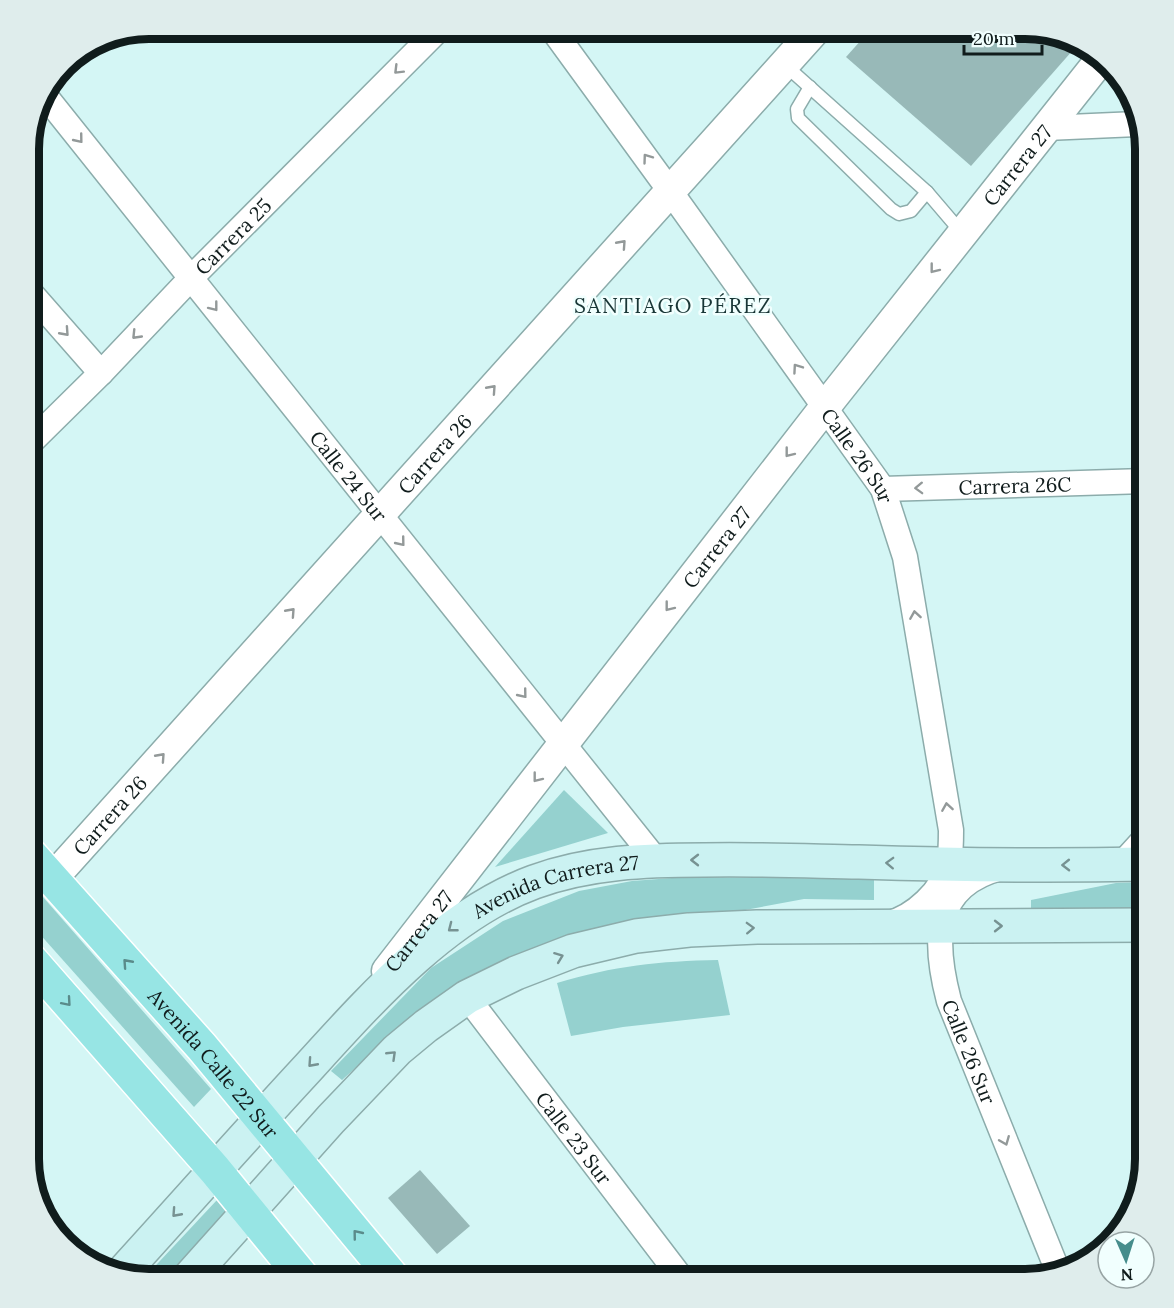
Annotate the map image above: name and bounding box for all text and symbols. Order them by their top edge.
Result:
scale bar [964,18,1042,56]
text: 20 m [973,27,1015,50]
one-way arrow [394,63,405,74]
street label: Carrera 27 [977,119,1057,211]
one-way arrow [72,132,83,143]
one-way arrow [643,153,654,164]
street label: Carrera 25 [189,193,276,280]
one-way arrow [615,240,626,251]
one-way arrow [930,262,941,273]
district label: SANTIAGO PÉREZ [574,292,772,319]
one-way arrow [207,301,218,312]
one-way arrow [58,325,69,336]
one-way arrow [132,329,143,339]
one-way arrow [793,363,804,374]
one-way arrow [485,385,496,396]
street label: Calle 26 Sur [816,403,899,506]
street label: Carrera 26 [392,408,477,499]
street label: Calle 24 Sur [305,425,393,527]
one-way arrow [785,447,796,458]
street label: Carrera 26C [958,471,1072,499]
one-way arrow [915,482,924,494]
street label: Carrera 27 [677,501,756,593]
one-way arrow [393,535,404,546]
one-way arrow [666,601,677,612]
one-way arrow [284,608,295,619]
one-way arrow [909,610,922,620]
one-way arrow [515,688,526,699]
one-way arrow [154,753,165,764]
street label: Carrera 26 [67,770,152,860]
one-way arrow [534,771,545,782]
one-way arrow [941,802,954,812]
street label: Avenida Carrera 27 [466,849,640,924]
one-way arrow [691,854,700,866]
one-way arrow [886,857,895,869]
one-way arrow [1062,859,1071,872]
street label: Carrera 27 [379,885,458,976]
one-way arrow [994,920,1003,932]
one-way arrow [448,921,459,932]
one-way arrow [746,921,755,934]
one-way arrow [553,951,563,964]
one-way arrow [123,959,134,970]
street label: Avenida Calle 22 Sur [143,983,285,1143]
one-way arrow [60,995,71,1005]
street label: Calle 26 Sur [937,996,1002,1108]
one-way arrow [386,1051,396,1062]
one-way arrow [308,1057,319,1067]
street label: Calle 23 Sur [531,1086,618,1189]
one-way arrow [998,1135,1010,1146]
one-way arrow [172,1207,183,1217]
one-way arrow [353,1230,364,1241]
north arrow [1096,1230,1156,1290]
text: N [1120,1265,1133,1285]

